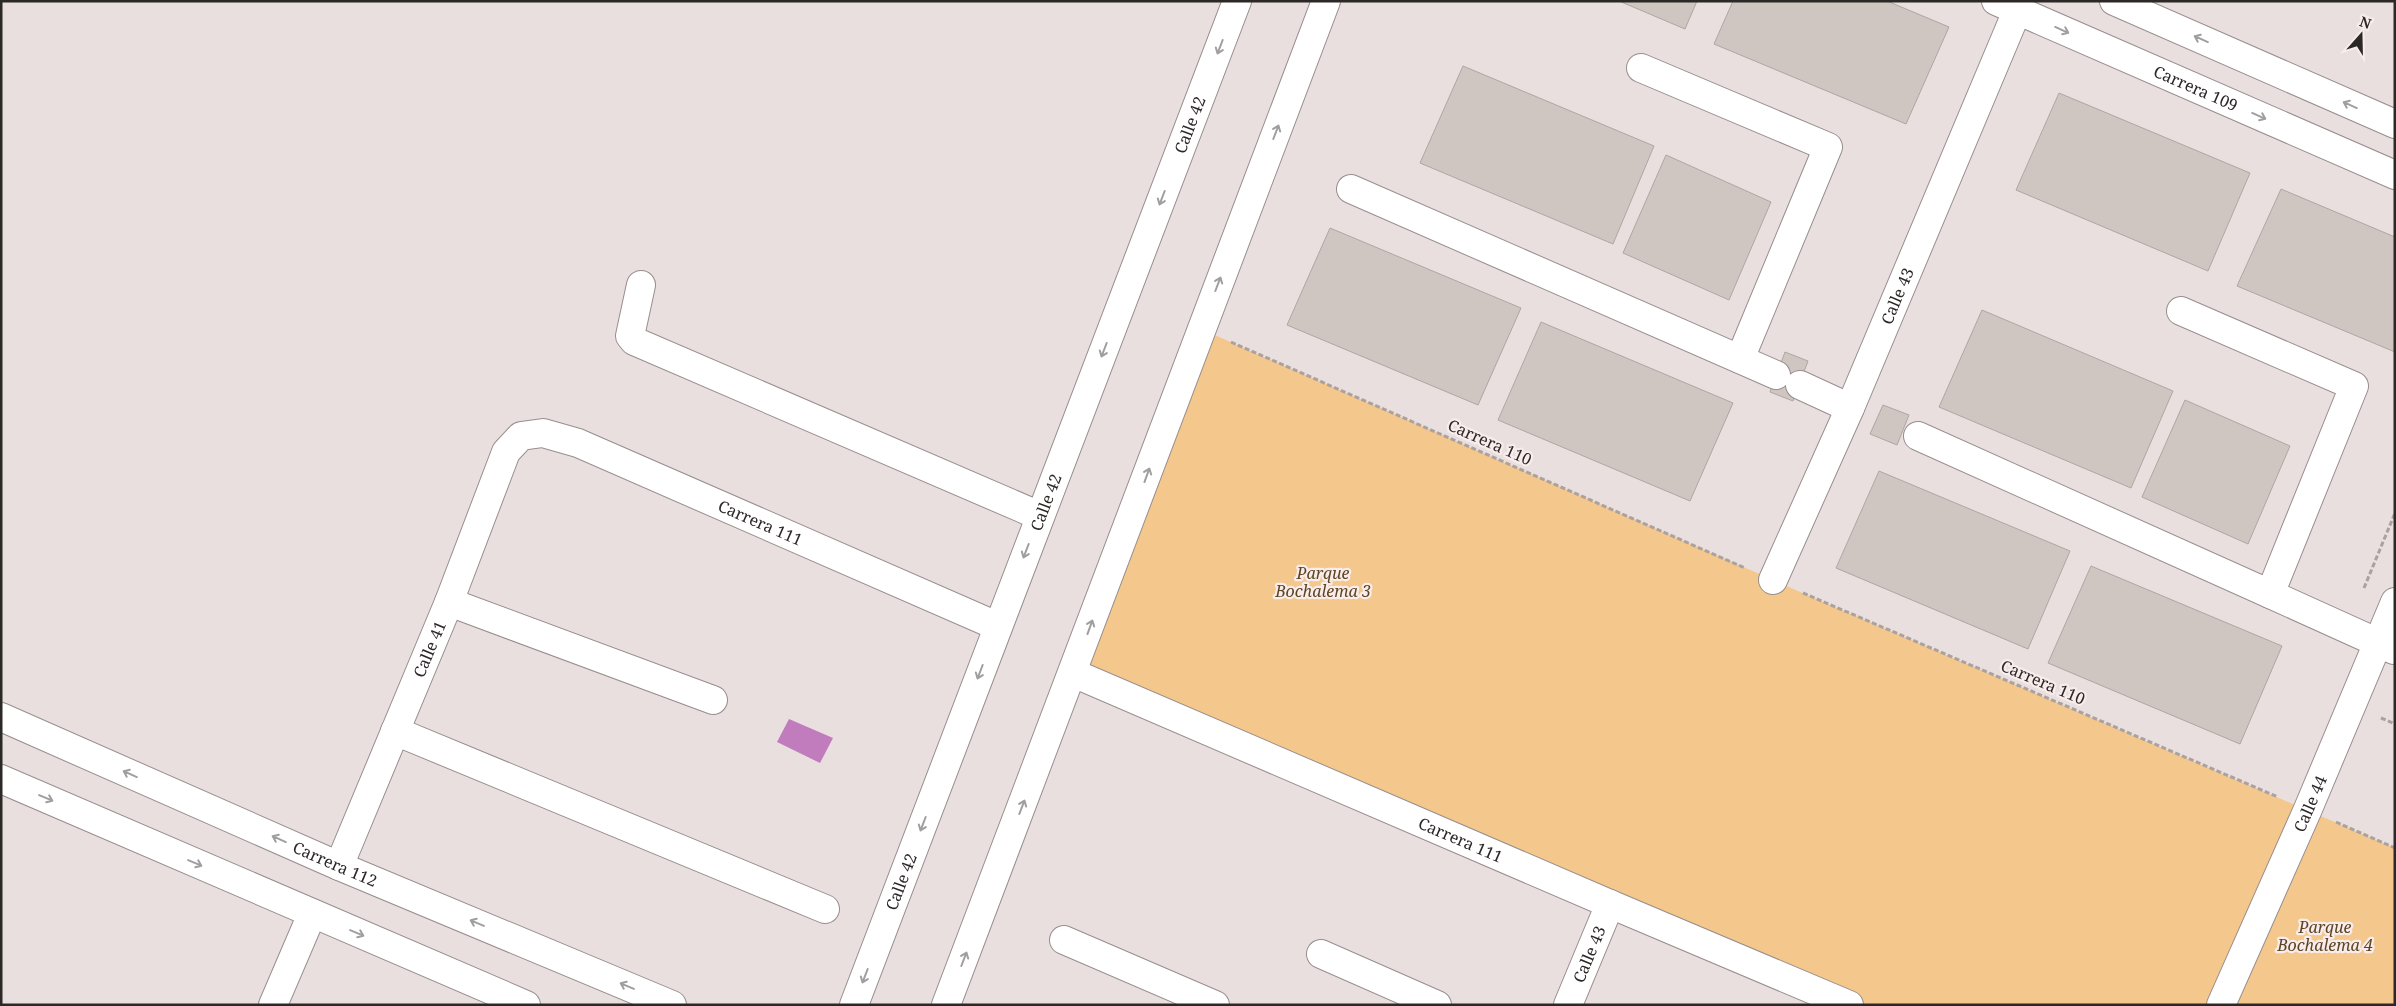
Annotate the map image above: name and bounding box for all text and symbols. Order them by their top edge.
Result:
north arrow [2336,10,2386,60]
text: N [2357,11,2374,33]
one-way arrow [2054,26,2069,36]
one-way arrow [2194,34,2209,44]
one-way arrow [1215,39,1224,54]
street label: Carrera 109 [2150,60,2241,116]
street label: Calle 42 [1169,93,1211,157]
one-way arrow [2343,99,2358,109]
one-way arrow [2251,112,2266,122]
one-way arrow [1272,125,1281,140]
one-way arrow [1157,190,1166,206]
street label: Calle 43 [1875,264,1919,328]
one-way arrow [1214,277,1223,292]
one-way arrow [1098,342,1108,357]
street label: Carrera 110 [1445,414,1535,470]
one-way arrow [1143,468,1152,483]
street label: Calle 42 [1025,471,1067,534]
street label: Carrera 111 [715,495,806,551]
one-way arrow [1021,543,1031,558]
park label: Parque Bochalema 3 [1274,562,1371,602]
street label: Calle 41 [408,617,451,681]
one-way arrow [1086,620,1095,635]
street label: Carrera 110 [1997,654,2089,710]
one-way arrow [975,663,984,679]
one-way arrow [123,768,138,778]
street label: Calle 44 [2288,772,2332,836]
one-way arrow [38,794,53,804]
one-way arrow [1018,800,1027,816]
street label: Carrera 111 [1415,812,1506,868]
one-way arrow [918,815,927,831]
one-way arrow [272,834,287,844]
street label: Carrera 112 [289,836,381,892]
street label: Calle 42 [880,850,922,913]
one-way arrow [187,859,202,869]
park label: Parque Bochalema 4 [2276,916,2373,956]
one-way arrow [470,918,485,927]
street label: Calle 43 [1568,923,1611,986]
one-way arrow [349,929,364,938]
one-way arrow [959,952,969,967]
one-way arrow [860,967,869,983]
one-way arrow [620,981,635,990]

